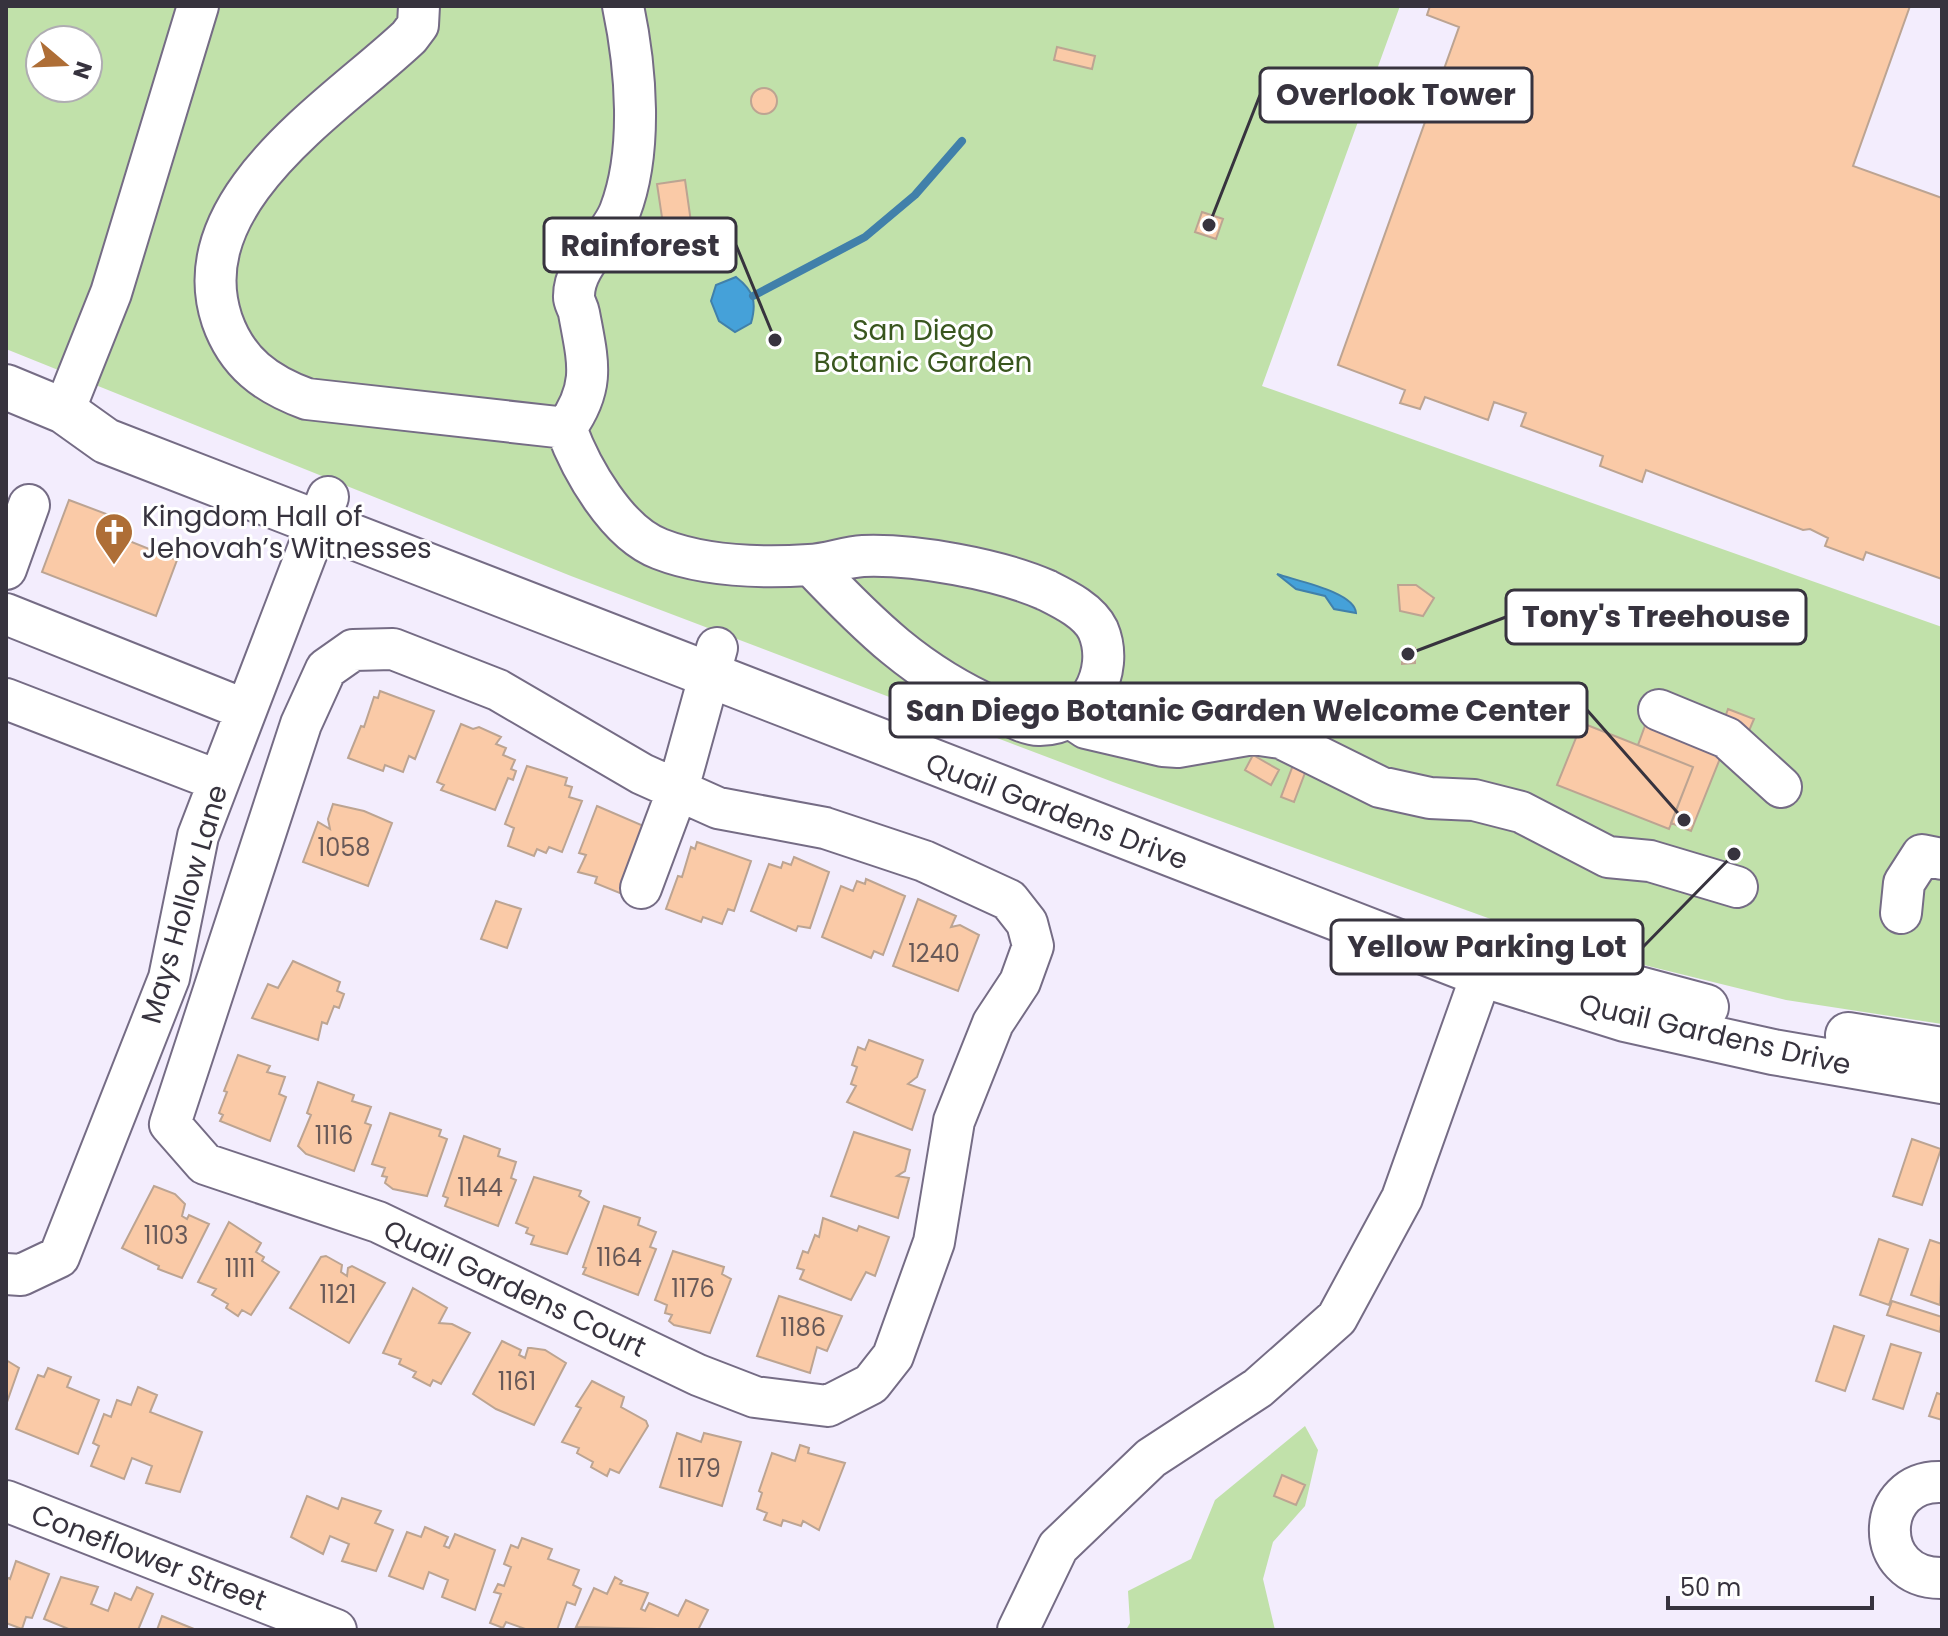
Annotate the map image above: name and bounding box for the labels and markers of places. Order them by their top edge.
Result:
callout: Overlook Tower [1260,68,1532,122]
callout: Rainforest [544,218,736,272]
place label: Kingdom Hall of Jehovah’s Witnesses [142,497,432,568]
church icon: Kingdom Hall of Jehovah’s Witnesses [93,511,135,566]
callout: Tony's Treehouse [1506,590,1806,644]
callout: San Diego Botanic Garden Welcome Center [890,683,1587,737]
callout: Yellow Parking Lot [1331,920,1643,974]

